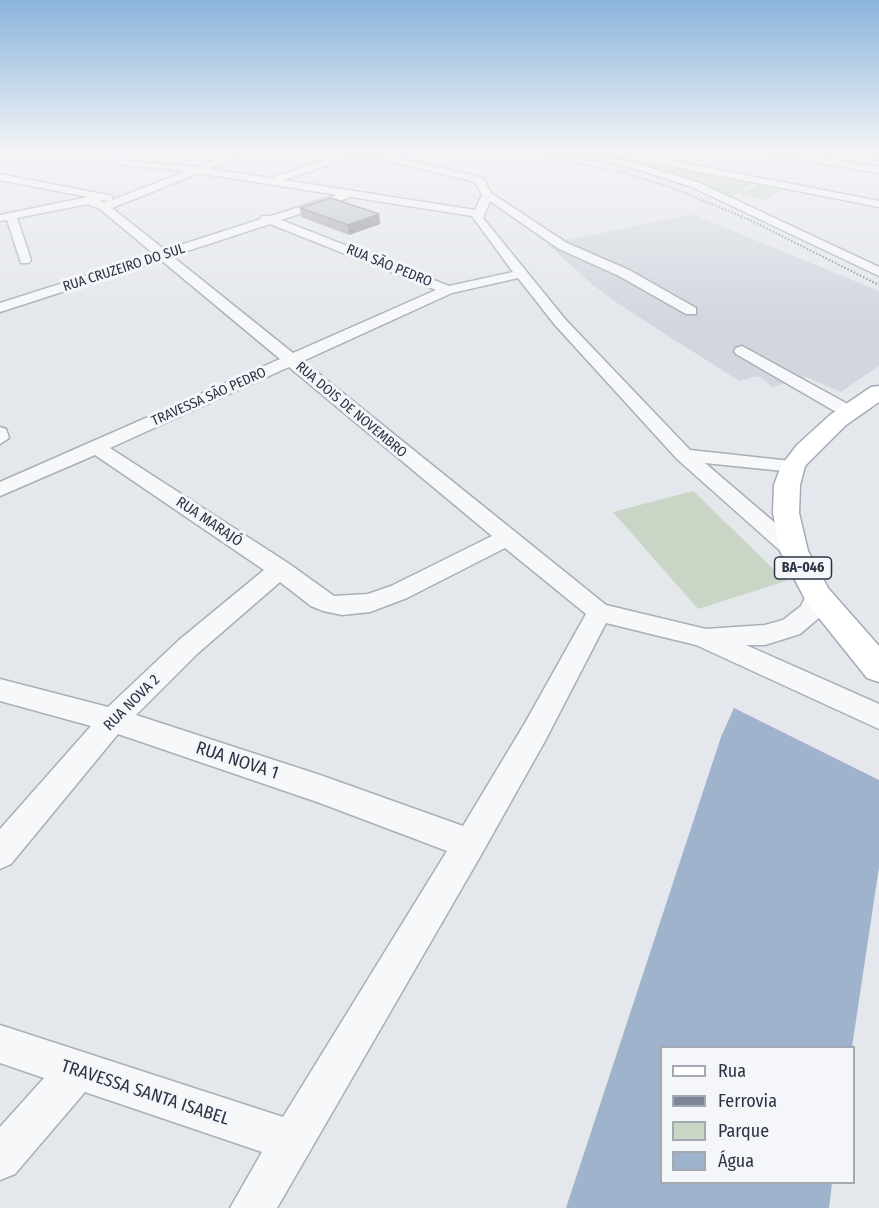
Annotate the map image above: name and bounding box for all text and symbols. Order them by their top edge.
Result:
street label: RUA CRUZEIRO DO SUL [61,240,187,296]
street label: RUA SÃO PEDRO [344,241,434,291]
street label: RUA DOIS DE NOVEMBRO [292,359,410,461]
street label: TRAVESSA SÃO PEDRO [149,364,269,430]
street label: RUA MARAJÓ [172,493,246,551]
road number: BA-046 [774,557,832,579]
street label: RUA NOVA 2 [100,671,164,735]
street label: RUA NOVA 1 [193,738,281,784]
legend [660,1046,855,1184]
street label: TRAVESSA SANTA ISABEL [58,1056,232,1130]
text: Rua [718,1060,746,1082]
text: Ferrovia [718,1090,777,1112]
text: Parque [718,1120,769,1142]
text: Água [718,1150,754,1172]

